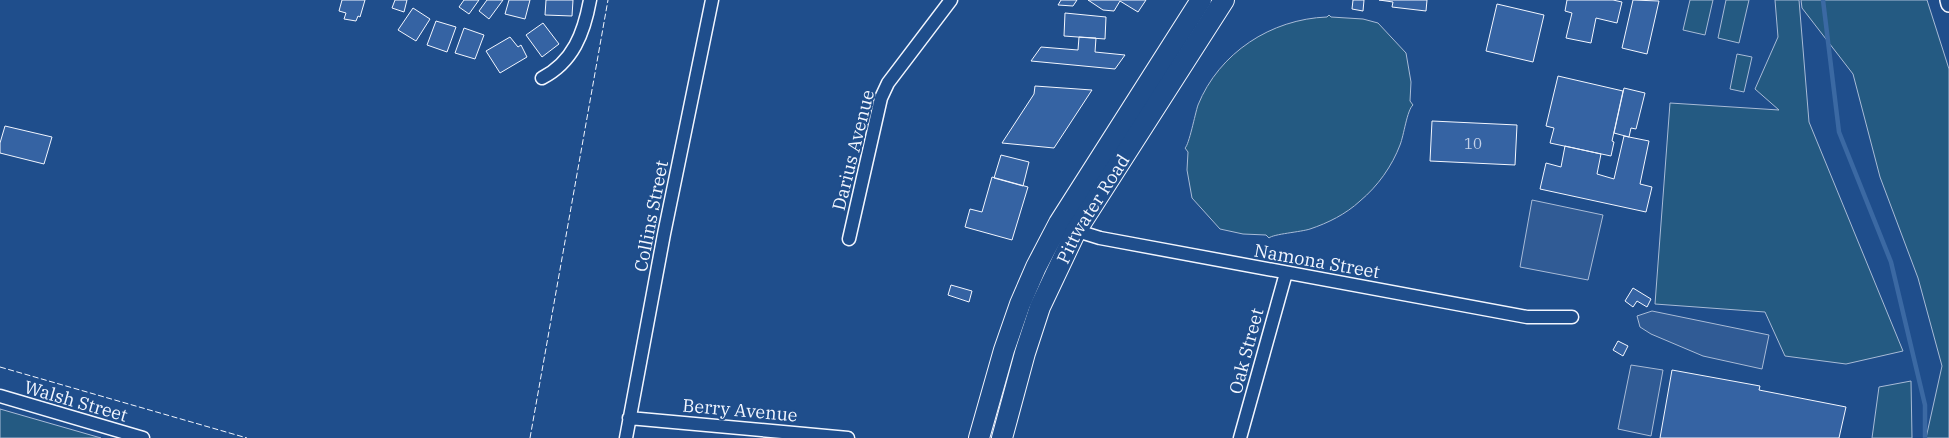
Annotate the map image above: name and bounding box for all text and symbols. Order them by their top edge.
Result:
street label: Darius Avenue [827,87,879,213]
house number: 10 [1464,134,1482,153]
street label: Pittwater Road [1051,149,1134,267]
street label: Collins Street [629,158,673,274]
street label: Namona Street [1252,239,1382,283]
street label: Oak Street [1224,306,1268,396]
street label: Walsh Street [22,375,130,427]
street label: Berry Avenue [682,394,798,426]

